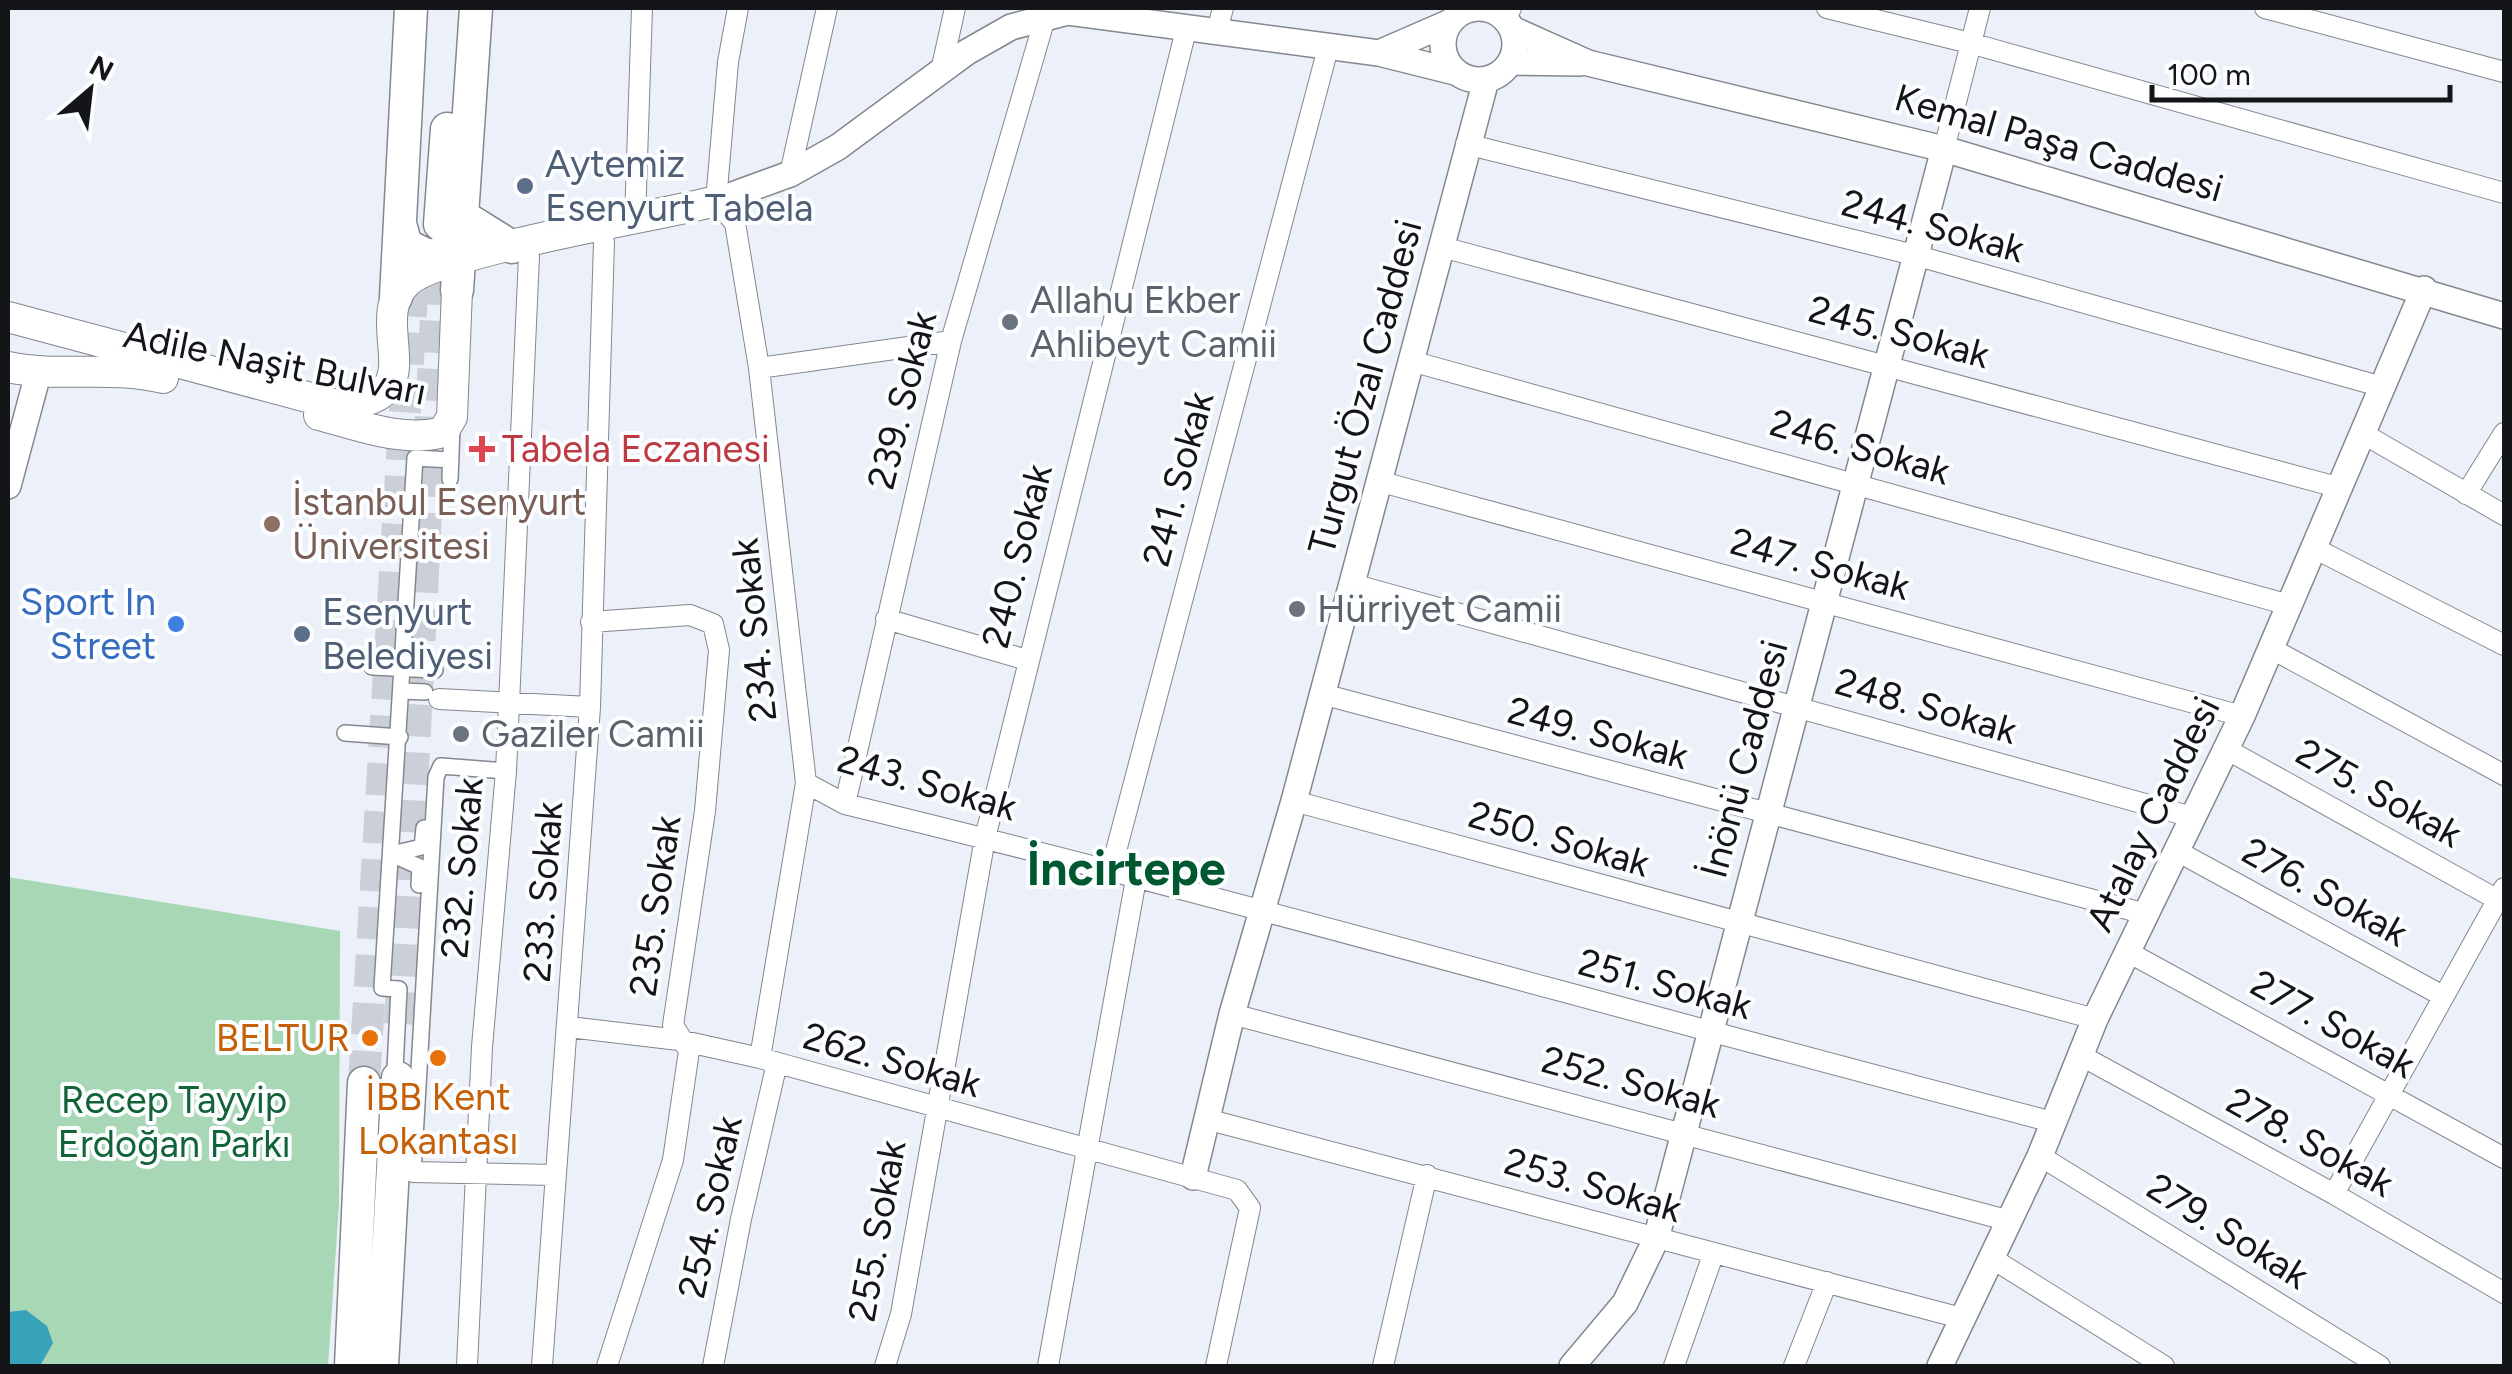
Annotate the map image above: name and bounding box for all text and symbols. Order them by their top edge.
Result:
north arrow [40,40,140,140]
scale bar [2152,40,2450,102]
text: N [84,48,119,88]
text: 100 m [2167,56,2251,93]
street label: Kemal Paşa Caddesi [1890,74,2228,212]
place label: Aytemiz Esenyurt Tabela [545,141,813,231]
marker: Aytemiz Esenyurt Tabela [514,175,536,197]
street label: 244. Sokak [1837,180,2030,273]
street label: Turgut Özal Caddesi [1298,215,1432,559]
place label: Allahu Ekber Ahlibeyt Camii [1030,277,1277,367]
street label: 245. Sokak [1804,286,1995,378]
street label: 239. Sokak [858,306,946,494]
street label: Adile Naşit Bulvarı [120,311,430,415]
marker: Allahu Ekber Ahlibeyt Camii [999,311,1021,333]
street label: 241. Sokak [1133,386,1224,571]
street label: 246. Sokak [1765,399,1956,495]
place label: Tabela Eczanesi [502,426,770,472]
marker: Tabela Eczanesi [471,438,493,460]
street label: 240. Sokak [972,459,1062,653]
place label: İstanbul Esenyurt Üniversitesi [292,479,586,569]
marker: İstanbul Esenyurt Üniversitesi [261,513,283,535]
street label: 247. Sokak [1725,518,1915,610]
street label: 234. Sokak [721,536,786,724]
place label: Sport In Street [20,579,156,669]
place label: Hürriyet Camii [1317,586,1562,632]
place label: Esenyurt Belediyesi [322,589,493,679]
marker: Hürriyet Camii [1286,598,1308,620]
marker: Sport In Street [165,613,187,635]
marker: Esenyurt Belediyesi [291,623,313,645]
street label: İnönü Caddesi [1690,635,1798,883]
street label: 248. Sokak [1830,658,2023,754]
street label: 249. Sokak [1503,687,1694,779]
street label: Atalay Caddesi [2076,689,2230,939]
place label: Gaziler Camii [481,711,705,757]
marker: Gaziler Camii [450,723,472,745]
street label: 275. Sokak [2288,729,2470,858]
street label: 243. Sokak [832,736,1022,831]
street label: 232. Sokak [431,775,493,960]
street label: 250. Sokak [1463,791,1655,887]
street label: 233. Sokak [514,800,572,984]
street label: 235. Sokak [620,812,691,999]
street label: 276. Sokak [2234,828,2416,956]
district label: İncirtepe [1026,839,1226,897]
street label: 251. Sokak [1573,939,1757,1029]
street label: 277. Sokak [2243,960,2424,1088]
street label: 262. Sokak [798,1013,987,1107]
place label: BELTUR [216,1015,350,1061]
marker: BELTUR [359,1027,381,1049]
street label: 252. Sokak [1537,1036,1726,1128]
marker: İBB Kent Lokantası [427,1047,449,1069]
place label: İBB Kent Lokantası [358,1074,518,1164]
park label: Recep Tayyip Erdoğan Parkı [57,1077,291,1167]
street label: 278. Sokak [2219,1077,2402,1207]
street label: 254. Sokak [668,1111,752,1302]
street label: 255. Sokak [838,1136,916,1325]
street label: 253. Sokak [1499,1138,1687,1232]
street label: 279. Sokak [2139,1163,2318,1299]

